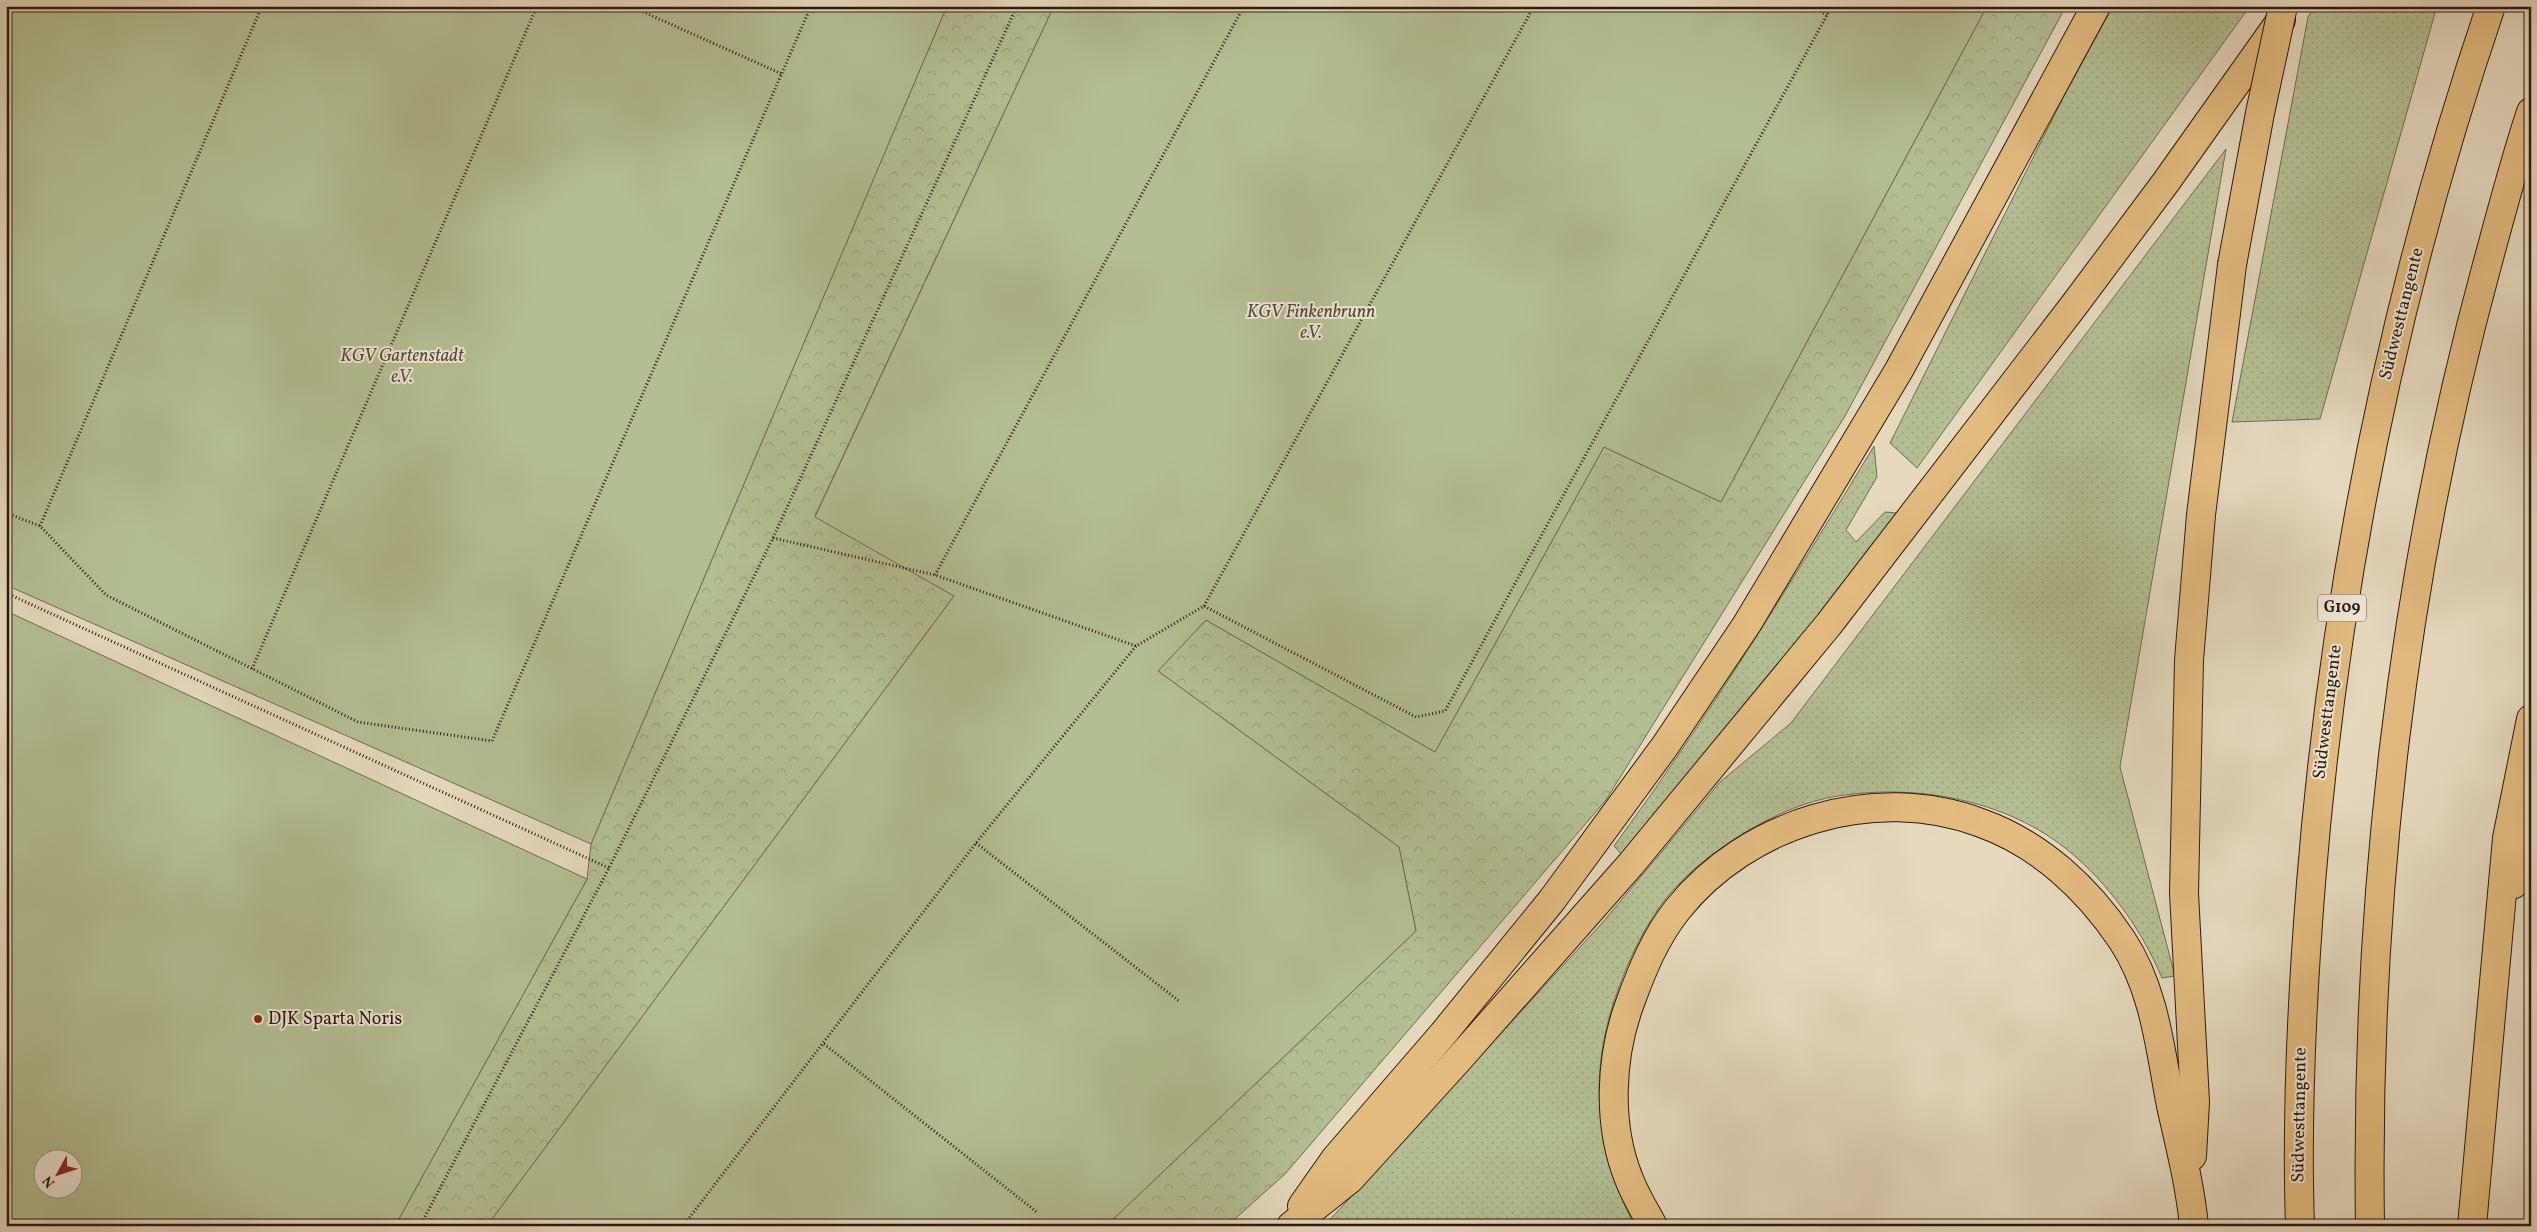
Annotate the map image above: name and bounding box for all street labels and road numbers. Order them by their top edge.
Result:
street label: Südwesttangente [2373,245,2431,383]
road number: G109 [2318,594,2366,622]
street label: Südwesttangente [2307,643,2349,781]
street label: Südwesttangente [2286,1047,2314,1183]

